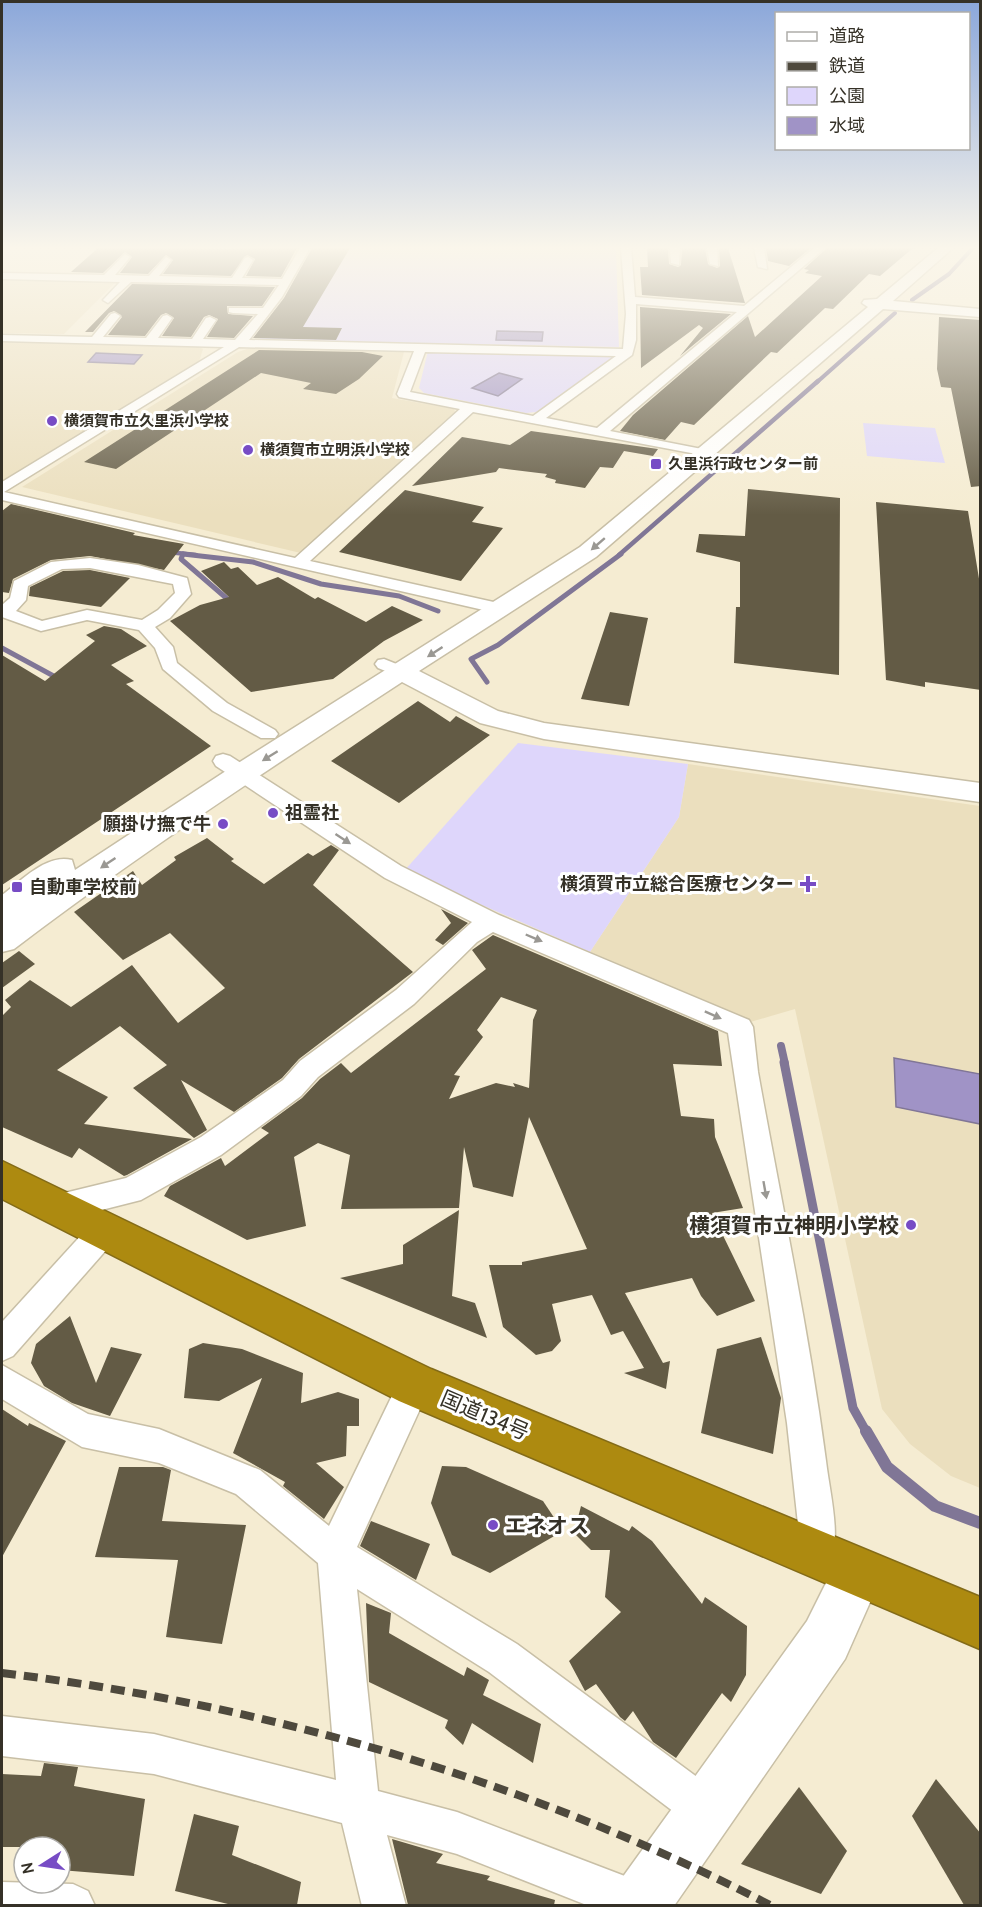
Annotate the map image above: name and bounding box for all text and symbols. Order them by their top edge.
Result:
legend [775,12,970,150]
text: 道路 [829,25,865,47]
text: 鉄道 [829,55,865,77]
text: 公園 [829,85,865,107]
text: 水域 [829,115,865,137]
place label: 横須賀市立久里浜小学校 [64,412,229,430]
marker: 横須賀市立久里浜小学校 [45,414,59,428]
place label: 横須賀市立明浜小学校 [260,441,410,459]
marker: 横須賀市立明浜小学校 [241,443,255,457]
place label: 久里浜行政センター前 [668,455,818,473]
marker: 久里浜行政センター前 [649,457,663,471]
one-way arrow [591,537,606,550]
one-way arrow [427,646,443,657]
one-way arrow [262,750,278,761]
place label: 祖霊社 [285,802,339,824]
marker: 祖霊社 [266,806,280,820]
place label: 願掛け撫で牛 [103,813,211,835]
marker: 願掛け撫で牛 [216,817,230,831]
one-way arrow [334,834,351,845]
one-way arrow [100,857,116,869]
place label: 横須賀市立総合医療センター [560,873,794,895]
marker: 横須賀市立総合医療センター [799,875,817,893]
place label: 自動車学校前 [29,876,137,898]
marker: 自動車学校前 [10,880,24,894]
one-way arrow [525,934,543,943]
one-way arrow [705,1010,723,1020]
one-way arrow [761,1181,770,1200]
place label: 横須賀市立神明小学校 [689,1213,899,1238]
marker: 横須賀市立神明小学校 [904,1218,918,1232]
street label: 国道134号 [437,1385,533,1445]
place label: エネオス [505,1513,589,1538]
marker: エネオス [486,1518,500,1532]
north arrow [12,1835,72,1895]
text: N [17,1861,38,1876]

